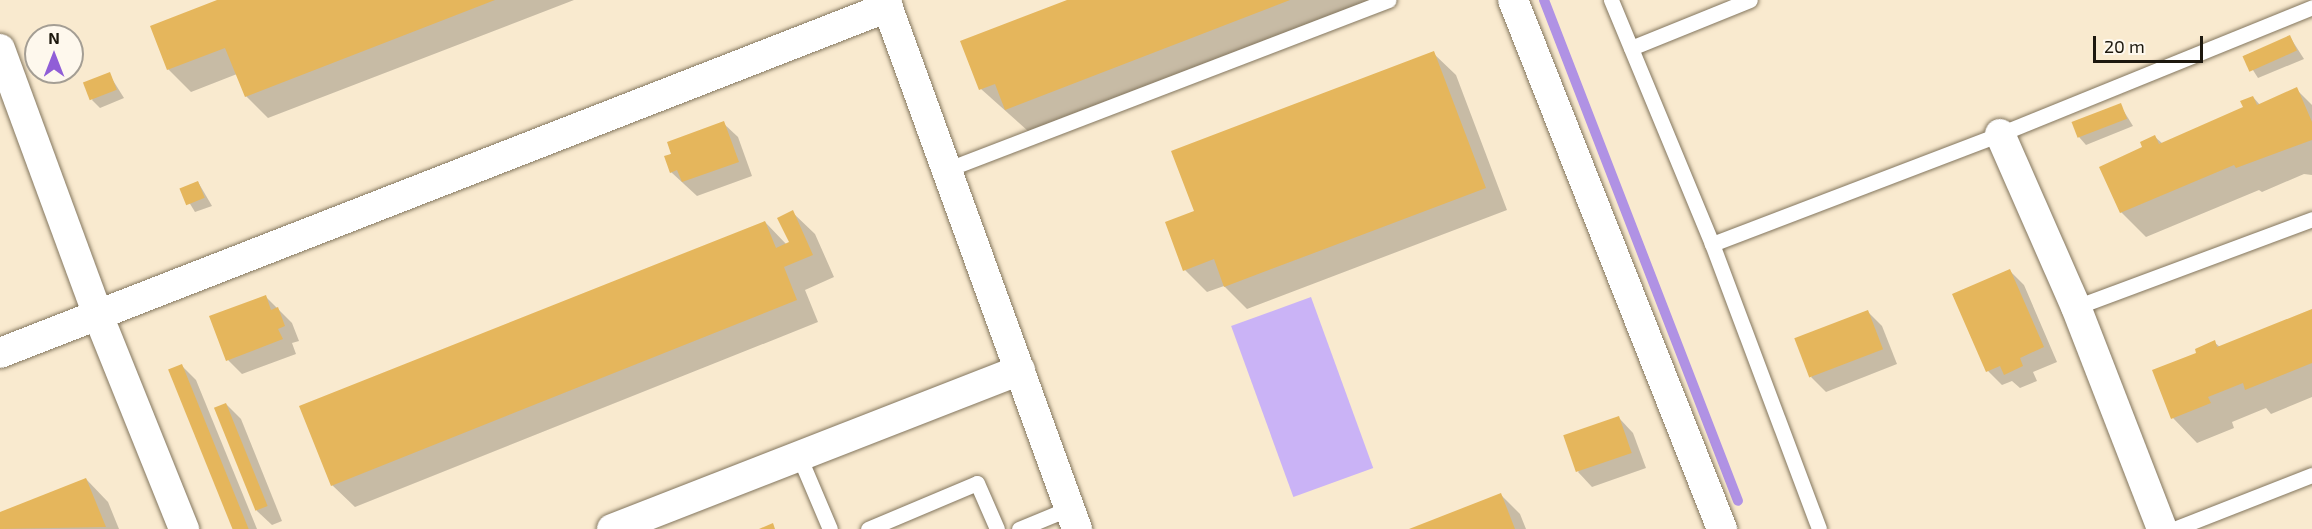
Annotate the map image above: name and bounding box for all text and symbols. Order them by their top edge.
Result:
north arrow [24,24,84,84]
scale bar [2096,24,2206,62]
text: N [48,28,60,47]
text: 20 m [2104,35,2145,57]

